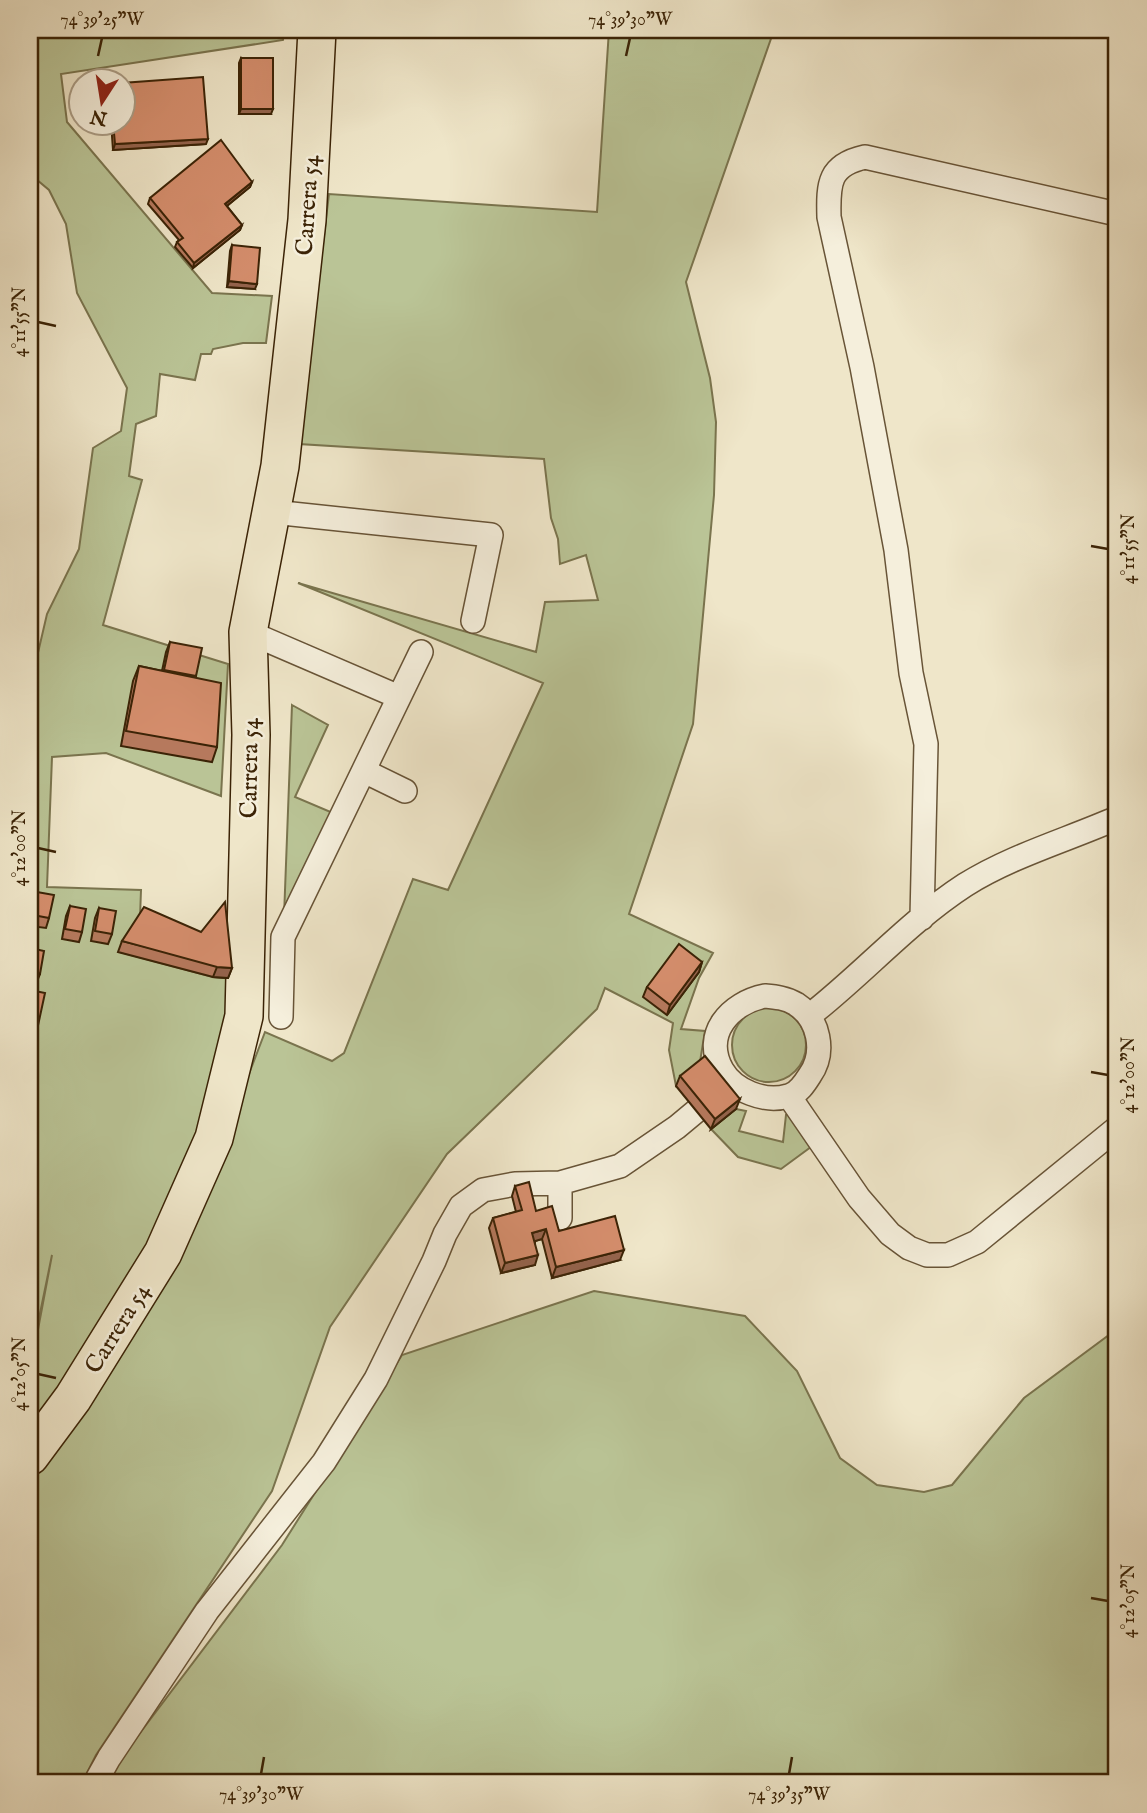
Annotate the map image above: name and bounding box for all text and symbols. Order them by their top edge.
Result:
text: 74°39'25"W [60,9,145,32]
text: 74°39'30"W [588,9,673,32]
north arrow [66,66,136,136]
text: N [88,103,110,130]
street label: Carrera 54 [290,153,327,257]
text: 4°11'55"N [9,286,32,357]
text: 4°11'55"N [1118,513,1141,584]
street label: Carrera 54 [234,717,267,819]
text: 4°12'00"N [9,809,32,886]
text: 4°12'00"N [1118,1036,1141,1113]
street label: Carrera 54 [78,1278,158,1380]
text: 4°12'05"N [9,1336,32,1411]
text: 4°12'05"N [1118,1563,1141,1638]
text: 74°39'30"W [219,1784,304,1807]
text: 74°39'35"W [748,1784,831,1807]

